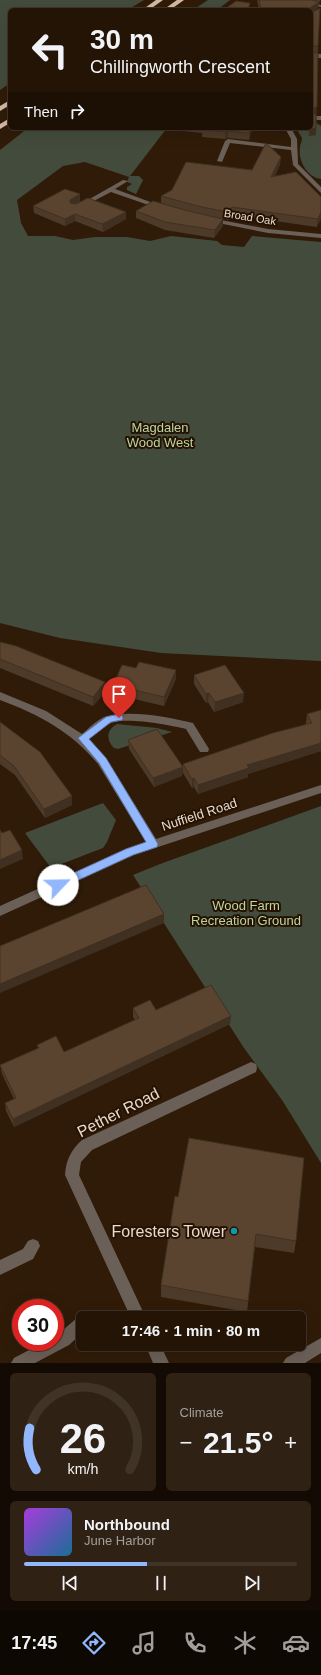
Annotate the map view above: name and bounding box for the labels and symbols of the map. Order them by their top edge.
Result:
street label: Broad Oak [223,207,277,227]
park label: Magdalen Wood West [127,420,194,450]
pin [102,677,136,718]
street label: Nuffield Road [159,795,239,834]
position arrow [37,864,79,906]
park label: Wood Farm Recreation Ground [191,898,301,928]
street label: Pether Road [74,1084,162,1140]
place label: Foresters Tower [112,1223,227,1240]
marker: Foresters Tower [229,1226,239,1236]
speed limit sign: 30 [12,1299,64,1351]

